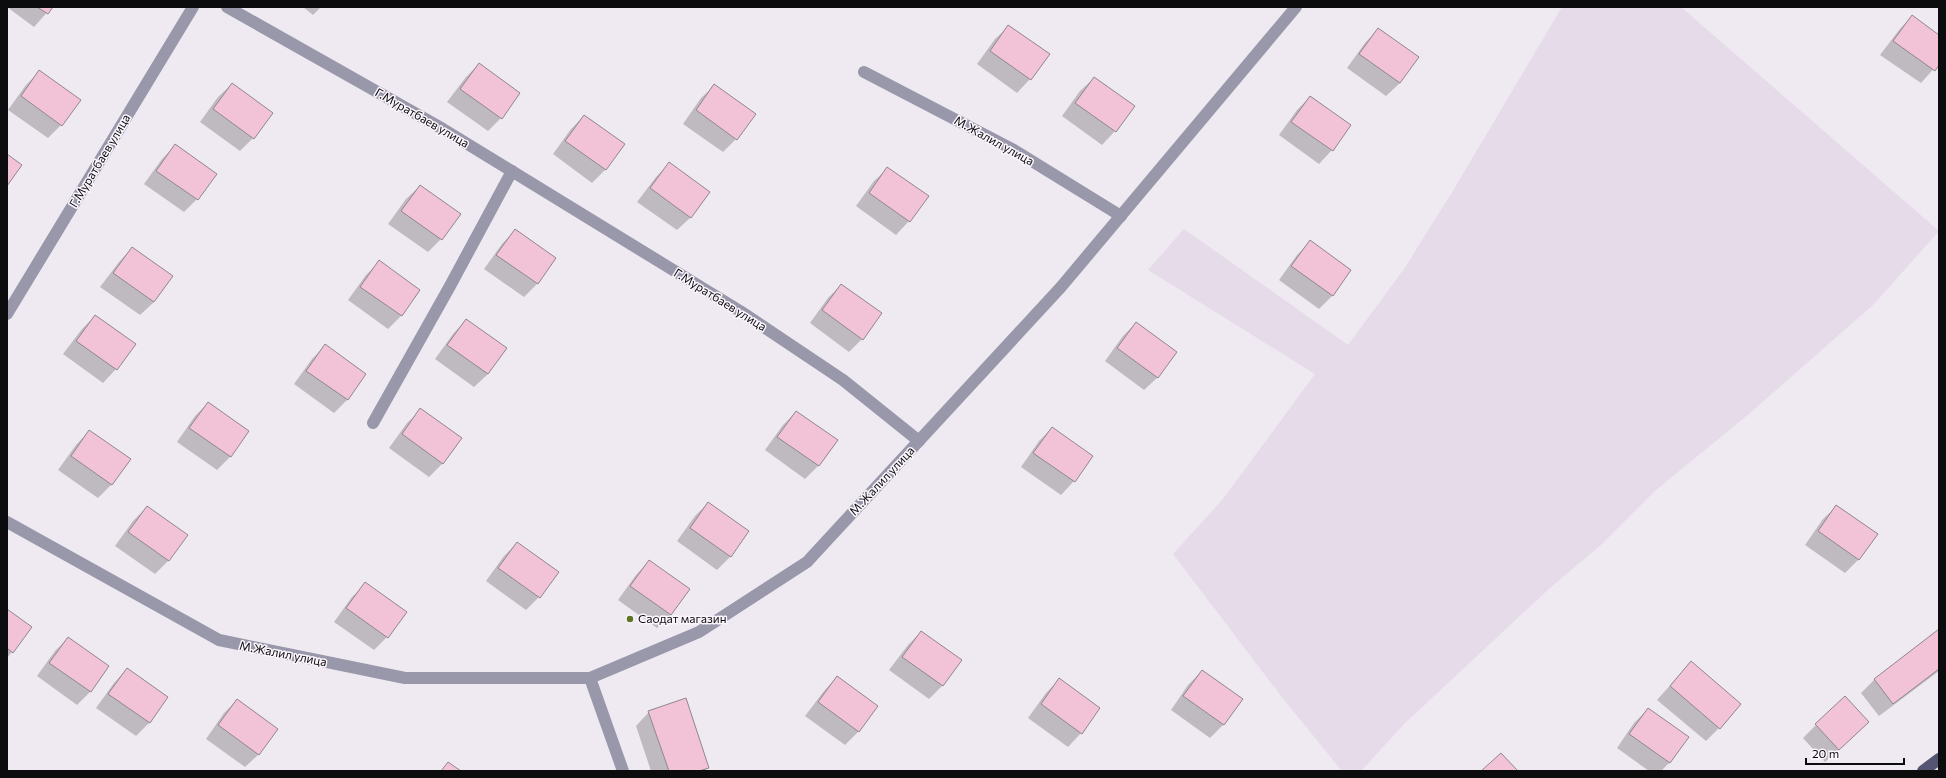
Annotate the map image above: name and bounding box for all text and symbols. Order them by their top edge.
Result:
street label: Г.Муратбаев улица [373,85,472,150]
street label: Г.Муратбаев улица [66,111,133,210]
street label: М.Жалил улица [952,112,1037,168]
street label: Г.Муратбаев улица [672,265,769,333]
street label: М.Жалил улица [846,443,917,518]
place label: Саодат магазин [638,611,727,625]
marker: Саодат магазин [625,614,635,624]
street label: М.Жалил улица [238,638,328,668]
scale bar [1806,740,1904,766]
text: 20 m [1812,746,1839,760]

